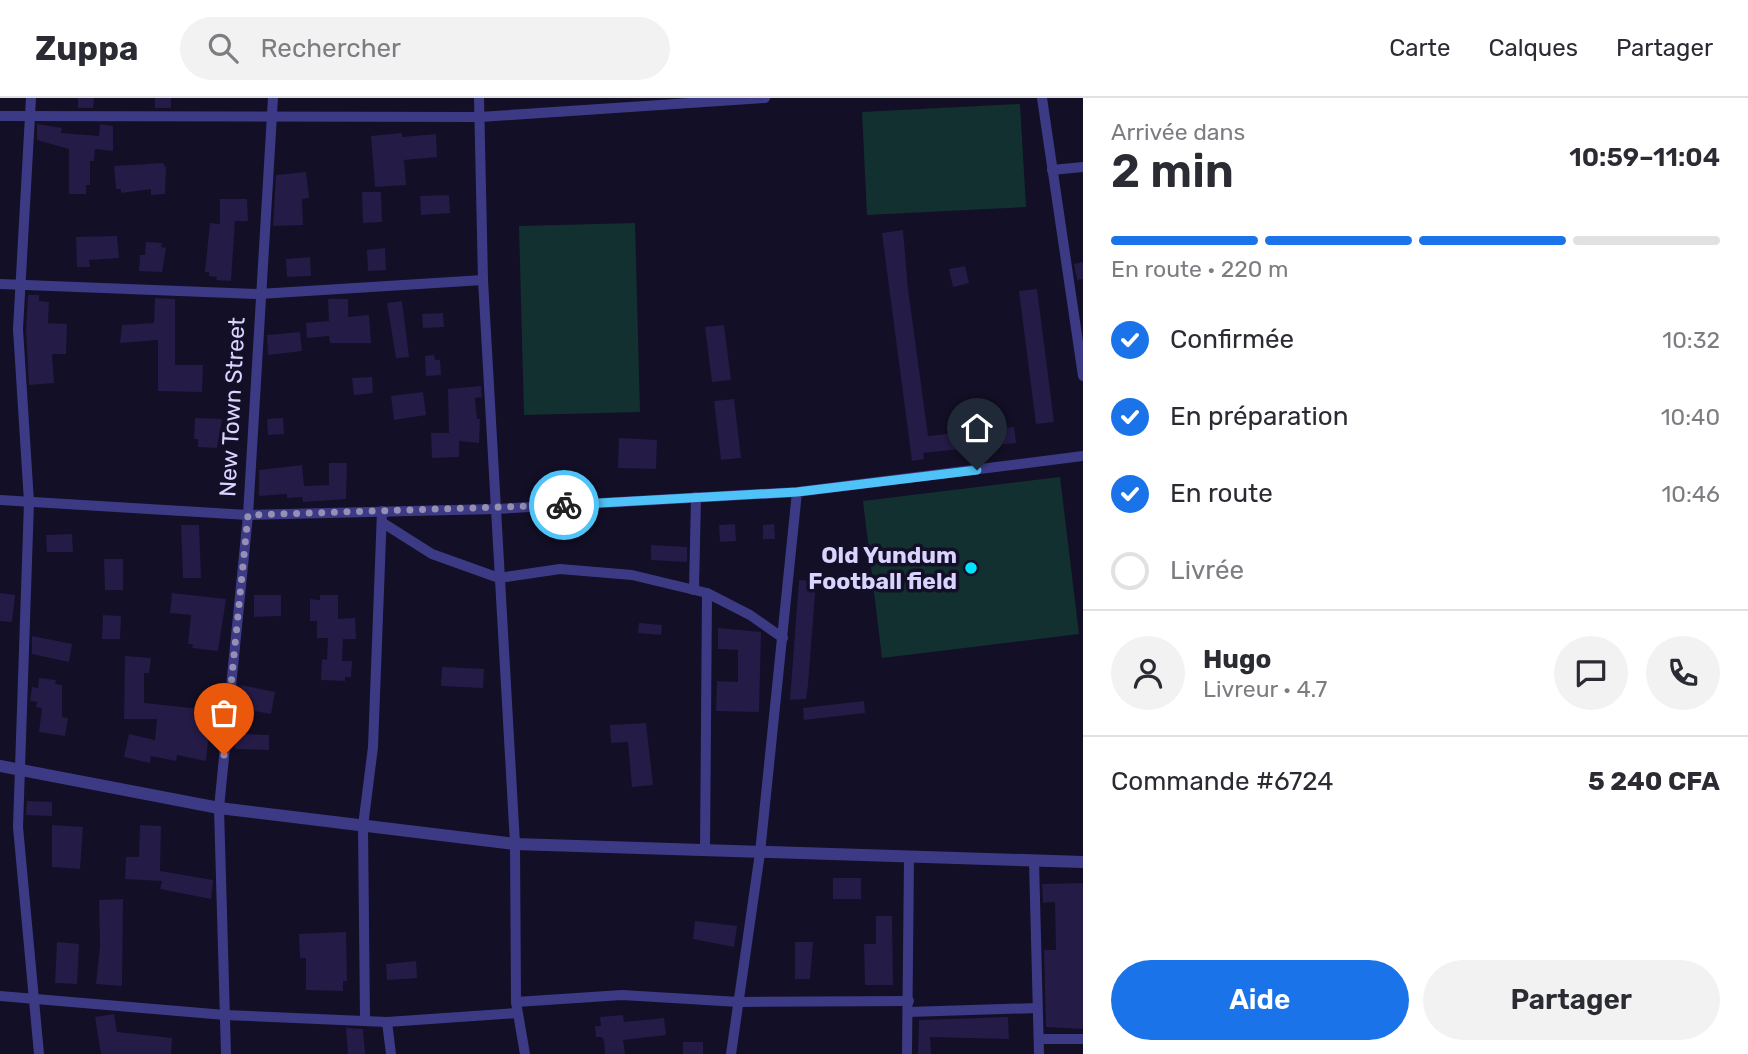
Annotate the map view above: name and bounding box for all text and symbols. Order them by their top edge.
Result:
search box [180,17,670,80]
text: Zuppa [35,29,138,68]
icon: search [204,29,242,67]
text: Rechercher [260,33,401,64]
text: Carte [1389,34,1450,62]
text: Calques [1488,34,1578,62]
text: Partager [1616,34,1713,62]
text: Arrivée dans [1111,118,1245,146]
text: 10:59–11:04 [1569,142,1720,173]
text: 2 min [1111,144,1234,199]
text: En route · 220 m [1111,255,1289,283]
street label: New Town Street [213,316,251,498]
icon: check [1111,321,1149,359]
text: Confirmée [1170,324,1294,355]
text: 10:32 [1662,326,1720,354]
pin [947,398,1007,470]
icon: check [1111,398,1149,436]
text: En préparation [1170,401,1348,432]
text: 10:40 [1661,403,1720,431]
icon: home [958,409,996,447]
courier [529,470,599,540]
icon: check [1111,475,1149,513]
text: En route [1170,478,1273,509]
text: 10:46 [1662,480,1720,508]
icon: bike [545,486,583,524]
place label: Old Yundum Football field [808,541,957,595]
text: Livrée [1170,555,1244,586]
marker: Old Yundum Football field [963,560,979,576]
button: person [1111,636,1185,710]
button: chat [1554,636,1628,710]
button: phone [1646,636,1720,710]
text: Hugo [1203,644,1271,675]
text: Livreur · 4.7 [1203,675,1327,703]
pin [194,683,254,755]
icon: bag [205,694,243,732]
text: Commande #6724 [1111,766,1333,797]
text: 5 240 CFA [1588,766,1720,797]
button: Aide [1111,960,1409,1040]
button: Partager [1423,960,1720,1040]

